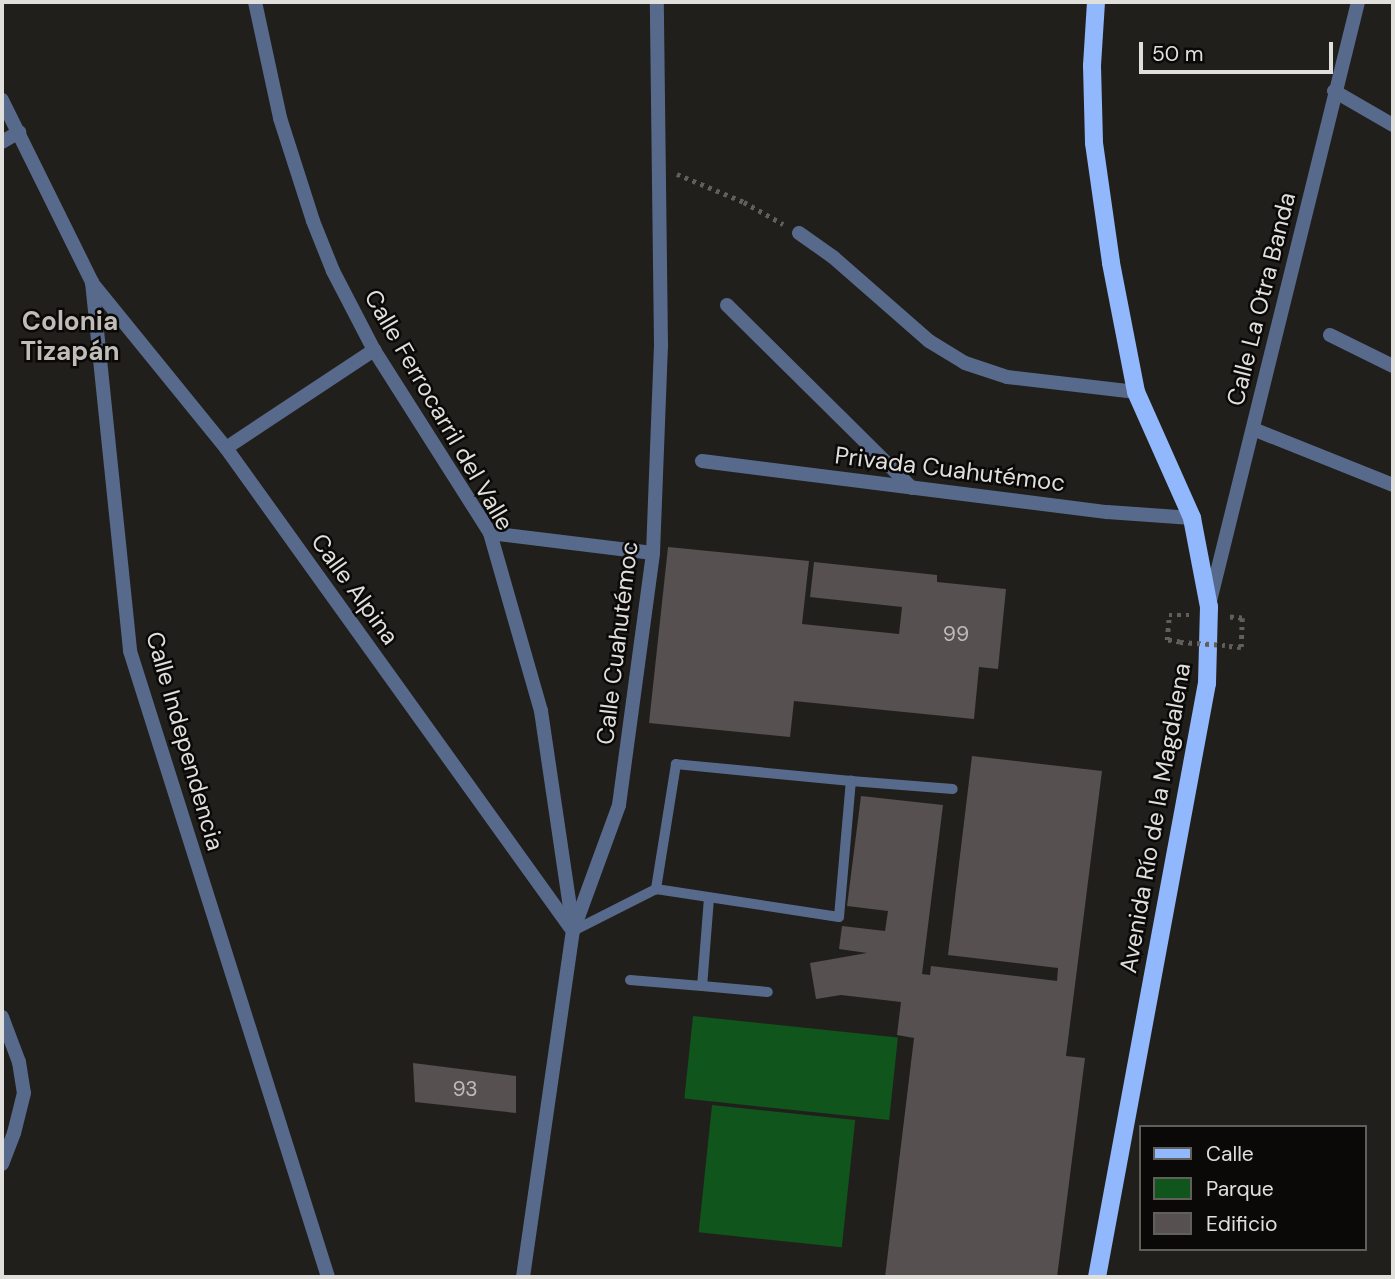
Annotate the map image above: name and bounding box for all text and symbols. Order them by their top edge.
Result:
scale bar [1143,28,1337,72]
text: 50 m [1152,40,1203,68]
street label: Calle La Otra Banda [1221,189,1301,409]
street label: Calle Ferrocarril del Valle [358,285,520,535]
district label: Colonia Tizapán [21,306,119,368]
street label: Privada Cuahutémoc [833,441,1067,497]
street label: Calle Alpina [305,528,405,650]
street label: Calle Cuahutémoc [590,540,644,746]
house number: 99 [943,621,969,647]
street label: Calle Independencia [140,628,230,854]
street label: Avenida Río de la Magdalena [1114,661,1196,975]
house number: 93 [452,1076,478,1102]
legend [1140,1125,1367,1251]
text: Calle [1206,1140,1254,1168]
text: Parque [1206,1175,1274,1203]
text: Edificio [1206,1210,1277,1238]

